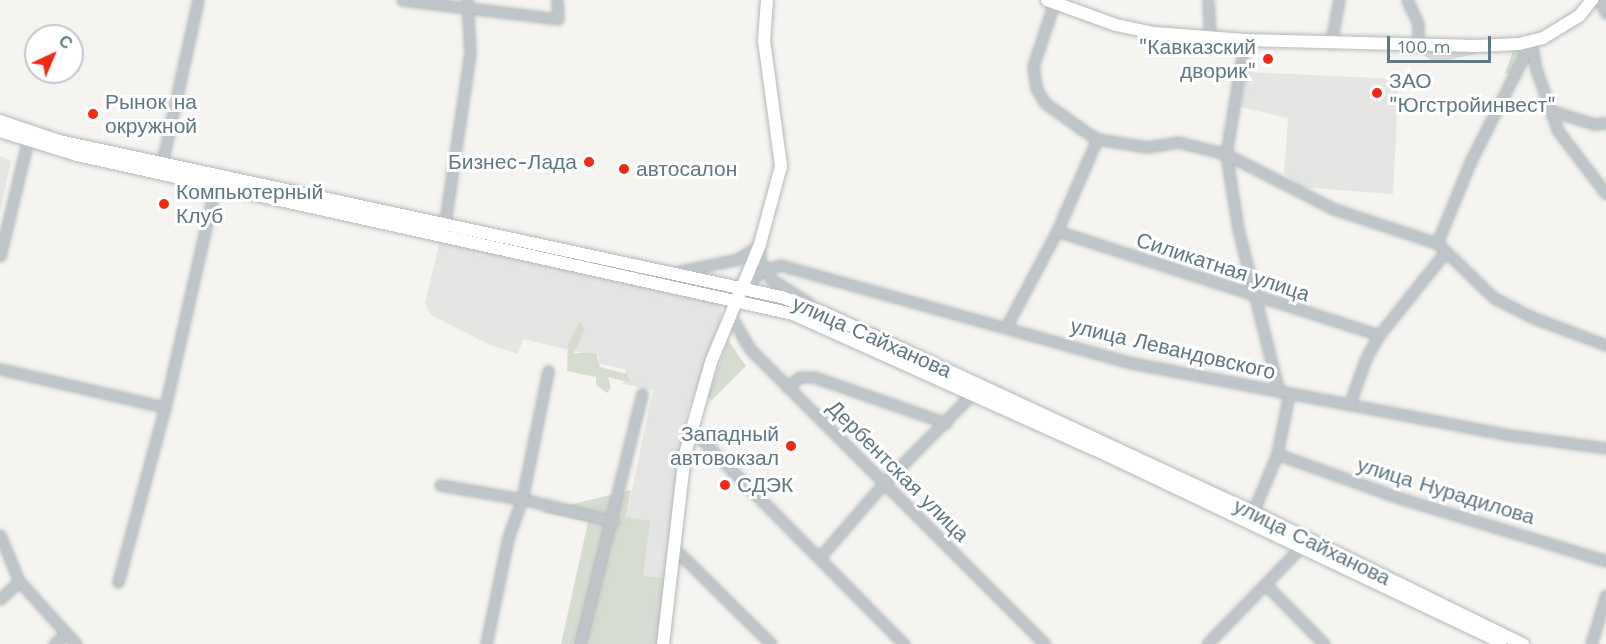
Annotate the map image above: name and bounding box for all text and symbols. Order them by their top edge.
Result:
north arrow [24,24,84,84]
scale bar [1390,24,1494,62]
text: С [55,31,76,53]
place label: "Кавказский дворик" [1139,34,1256,84]
text: 100 m [1398,36,1451,57]
marker: "Кавказский дворик" [1261,52,1275,66]
place label: ЗАО "Югстройинвест" [1389,68,1556,118]
marker: ЗАО "Югстройинвест" [1370,86,1384,100]
place label: Рынок на окружной [105,89,197,139]
marker: Рынок на окружной [86,107,100,121]
place label: Бизнес-Лада [448,149,577,175]
marker: Бизнес-Лада [582,155,596,169]
place label: автосалон [636,156,737,182]
marker: автосалон [617,162,631,176]
place label: Компьютерный Клуб [176,179,323,229]
marker: Компьютерный Клуб [157,197,171,211]
street label: Силикатная улица [1133,227,1313,307]
street label: улица Сайханова [789,291,955,383]
street label: улица Левандовского [1068,313,1278,385]
street label: Дербентская улица [822,395,974,547]
place label: Западный автовокзал [670,421,779,471]
marker: Западный автовокзал [784,439,798,453]
street label: улица Нурадилова [1354,452,1538,530]
place label: СДЭК [737,472,793,498]
marker: СДЭК [718,478,732,492]
street label: улица Сайханова [1229,493,1395,591]

